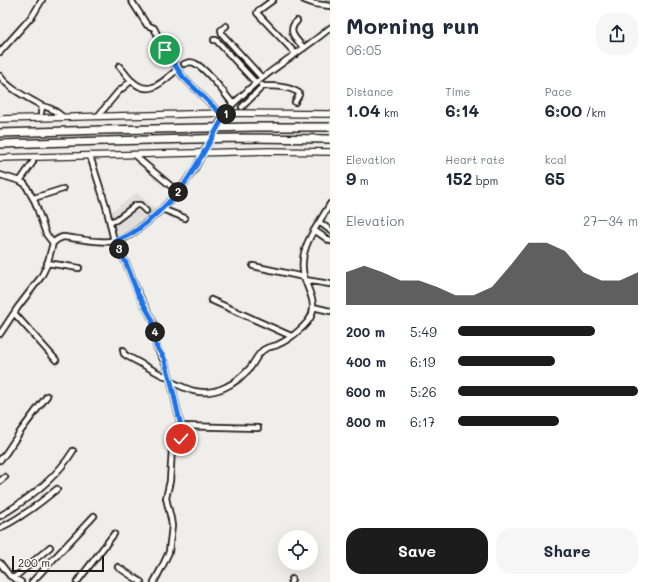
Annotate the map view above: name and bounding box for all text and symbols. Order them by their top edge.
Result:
text: Morning run [346,11,479,40]
button: share [596,13,638,55]
pin [148,33,182,67]
icon: arrive [154,39,176,61]
text: 06:05 [346,41,382,58]
text: Distance [346,84,393,99]
text: Time [445,84,470,99]
text: Pace [545,84,572,99]
text: 1.04 [346,99,380,121]
text: 6:14 [445,99,479,121]
text: 6:00 [545,99,582,121]
pin: 1 [216,104,236,124]
text: km [380,105,399,120]
text: /km [582,105,606,120]
text: 1 [224,106,228,121]
text: Elevation [346,152,395,167]
text: Heart rate [445,152,505,167]
text: kcal [545,152,567,167]
text: 9 [346,167,356,189]
text: 152 [445,167,472,189]
text: 65 [545,167,565,189]
text: m [356,173,369,188]
text: bpm [472,173,498,188]
pin: 2 [168,182,188,202]
text: 2 [175,184,181,199]
text: Elevation [346,212,404,229]
text: 27–34 m [583,212,638,229]
pin: 3 [109,239,129,259]
text: 3 [116,241,122,256]
pin: 4 [145,322,165,342]
text: 200 m [346,323,385,340]
text: 5:49 [410,323,437,340]
text: 4 [152,324,158,339]
text: 400 m [346,353,386,370]
text: 6:19 [410,353,435,370]
text: 600 m [346,383,386,400]
text: 5:26 [410,383,437,400]
text: 800 m [346,413,386,430]
text: 6:17 [410,413,435,430]
pin [164,422,198,456]
icon: check [170,428,192,450]
button: Save [346,528,488,574]
button: Share [496,528,638,574]
map controls [278,530,318,570]
button: locate [278,530,318,570]
scale bar [12,554,104,573]
text: 200 m [18,555,50,570]

